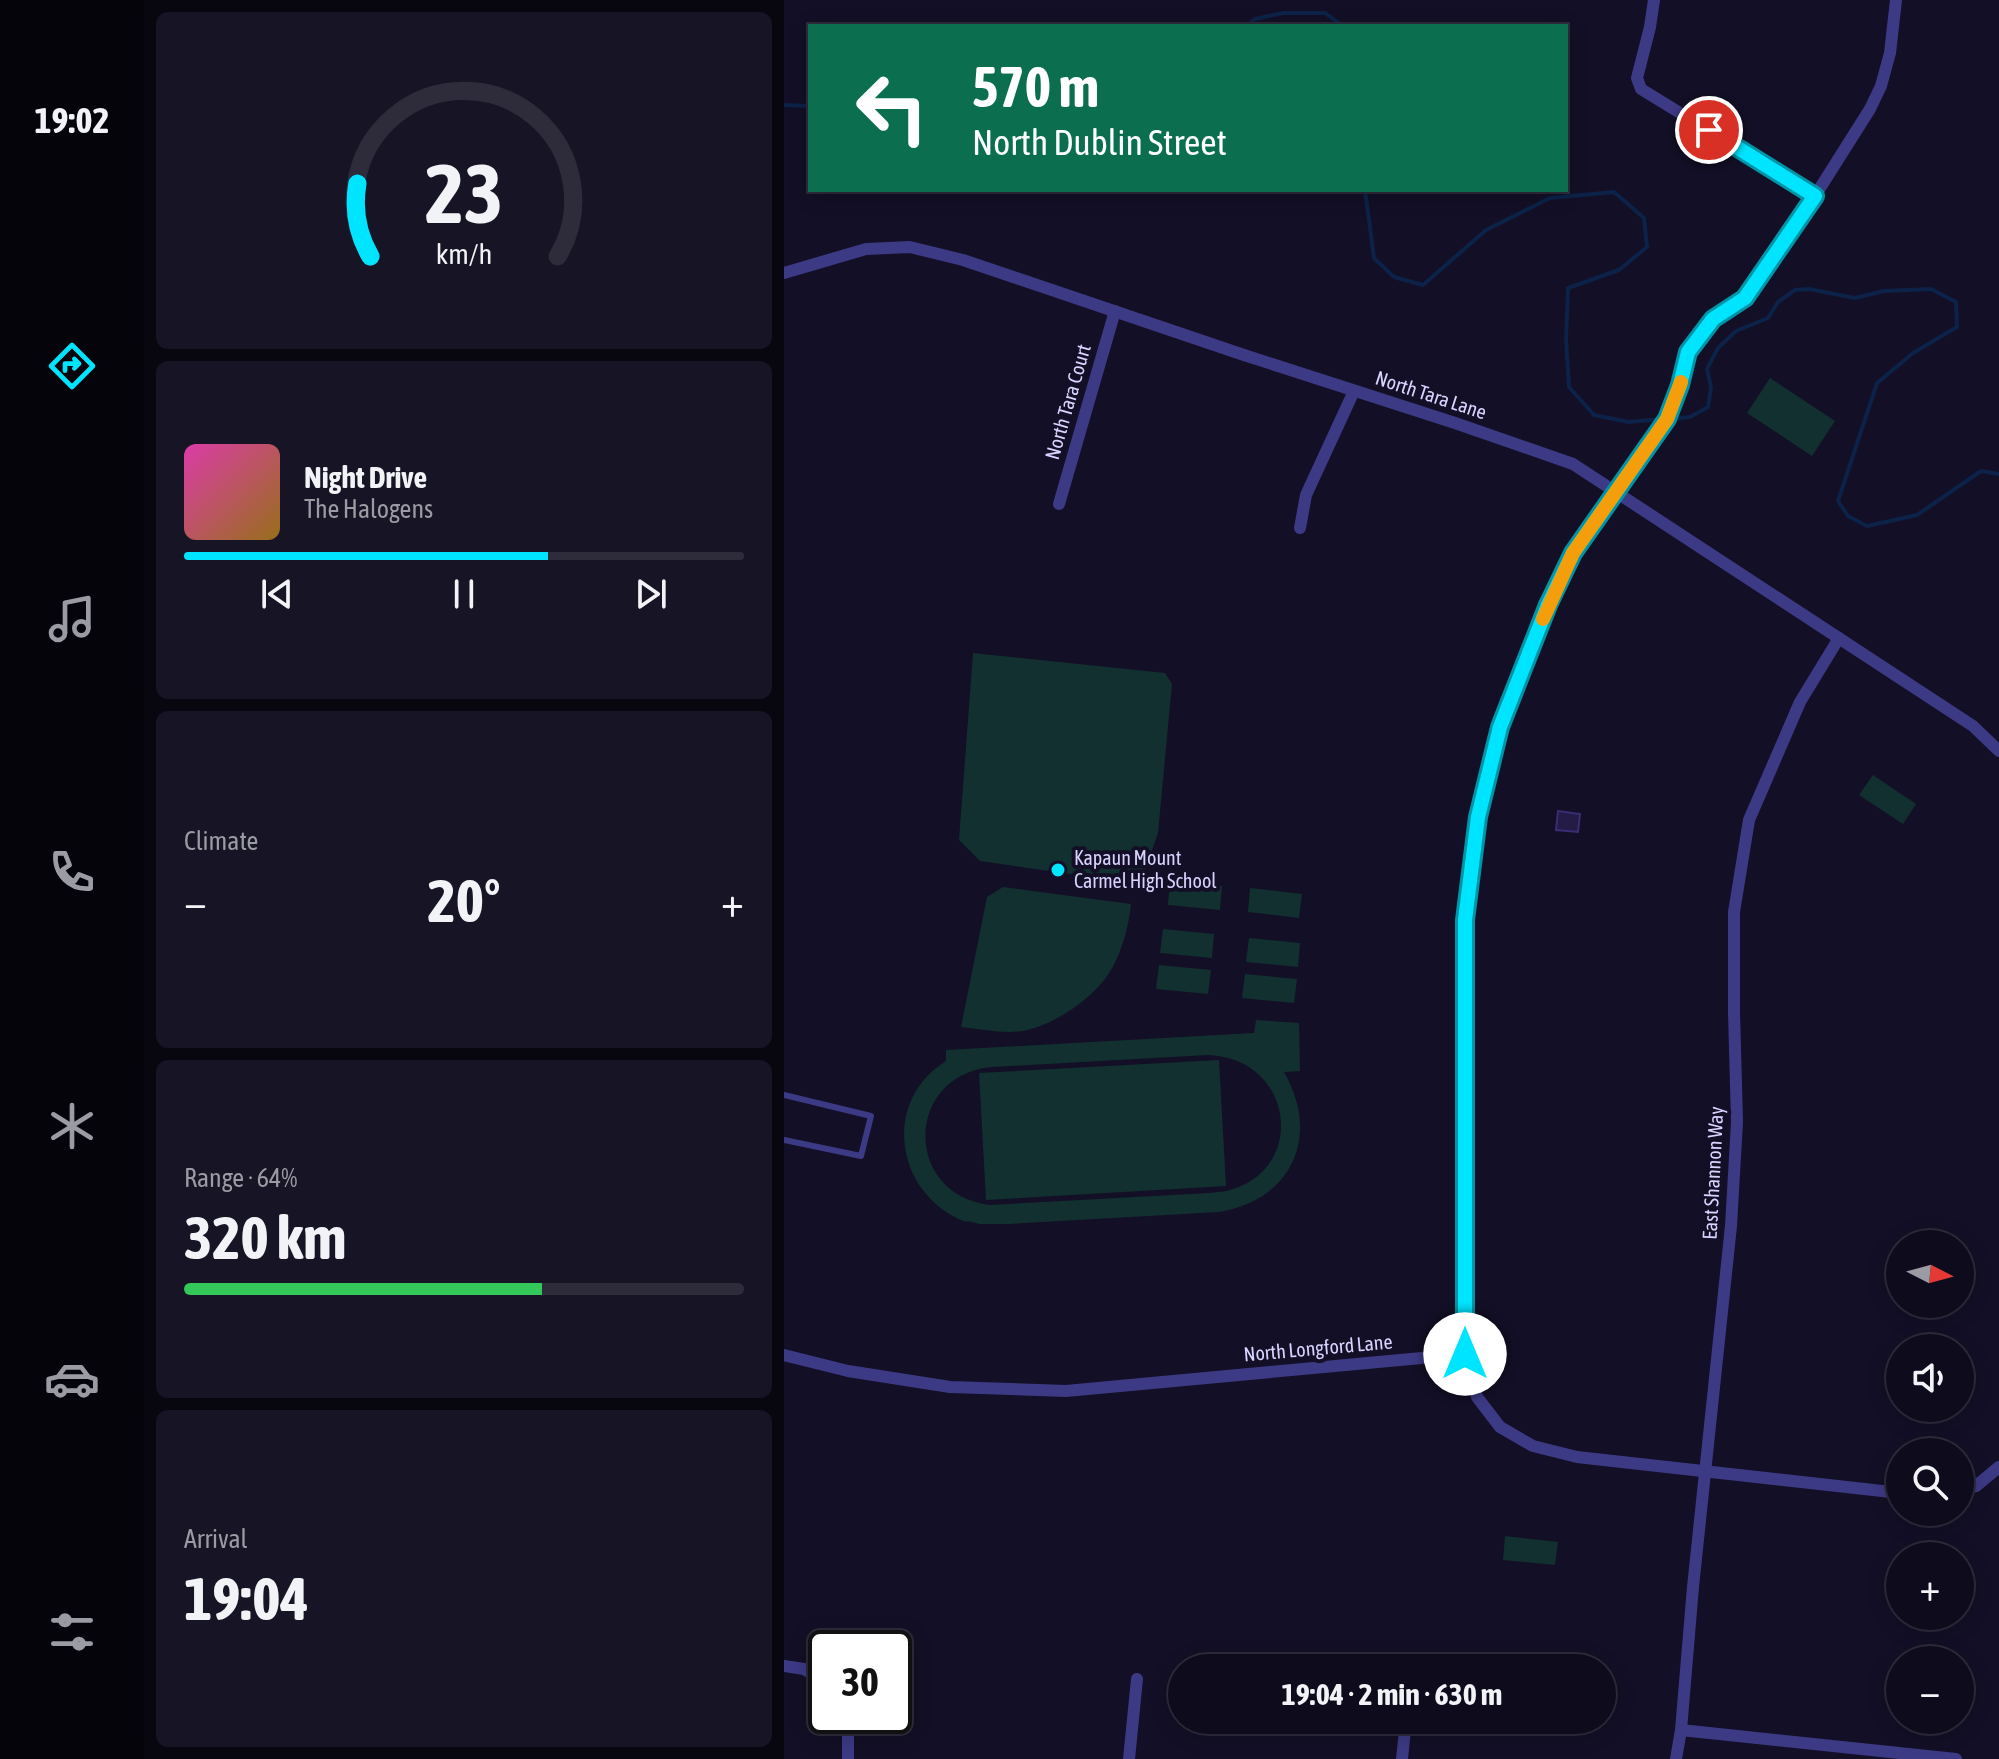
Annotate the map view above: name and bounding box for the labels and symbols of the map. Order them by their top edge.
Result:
pin [1675,96,1743,164]
street label: North Tara Court [1040,341,1095,462]
street label: North Tara Lane [1373,366,1489,423]
place label: Kapaun Mount Carmel High School [1074,846,1217,892]
marker: Kapaun Mount Carmel High School [1049,861,1067,879]
street label: East Shannon Way [1698,1106,1727,1240]
north arrow [1886,1230,1974,1318]
position arrow [1423,1312,1507,1396]
street label: North Longford Lane [1243,1330,1393,1365]
speed limit sign: 30 [808,1630,912,1734]

